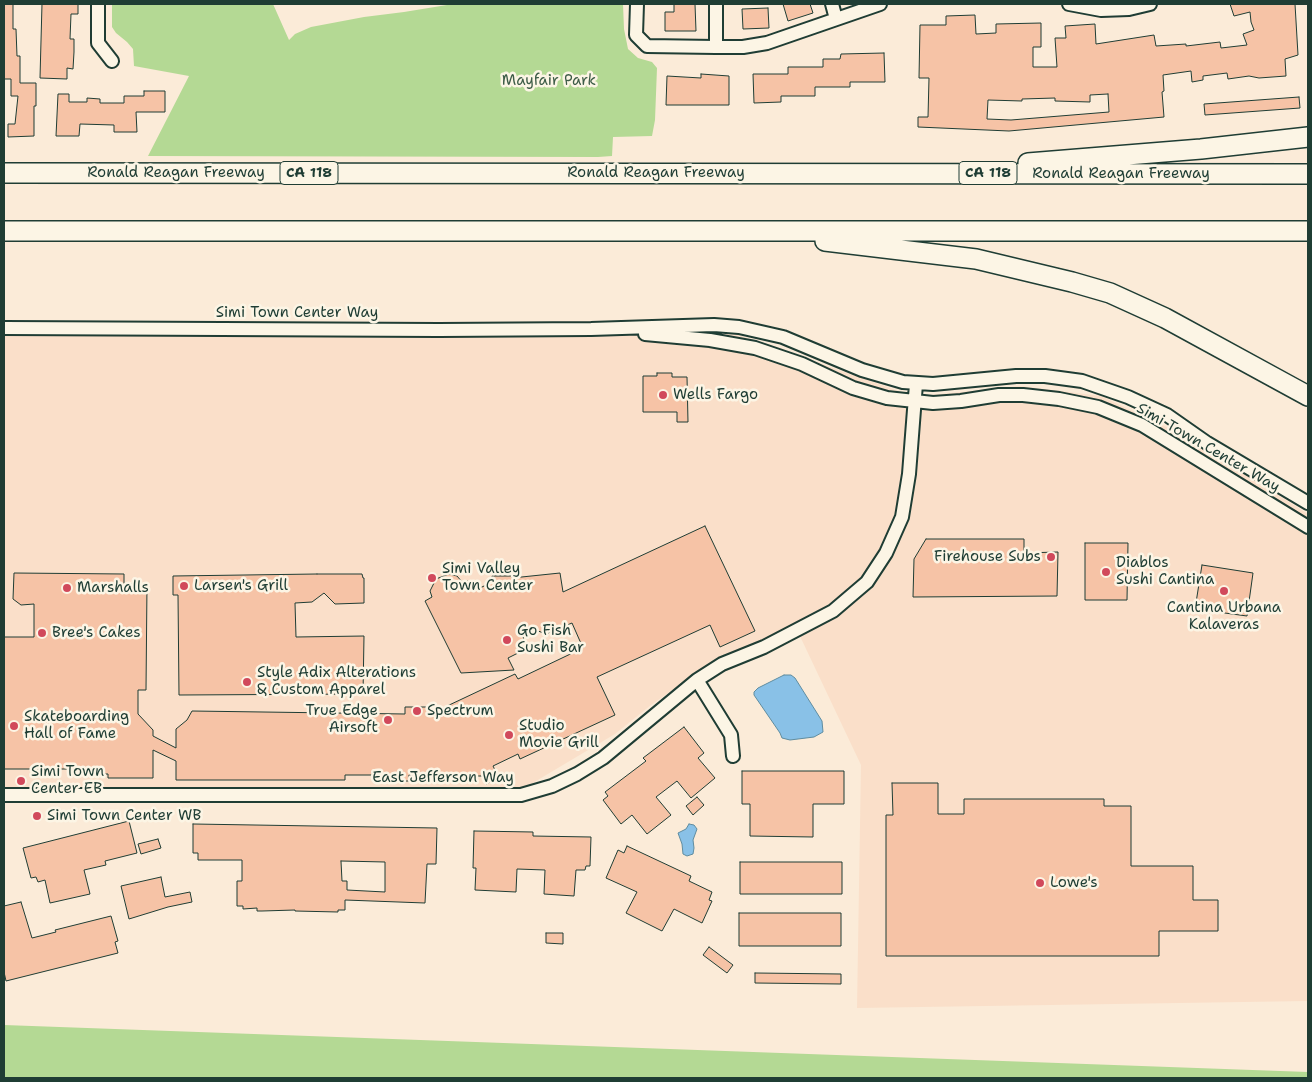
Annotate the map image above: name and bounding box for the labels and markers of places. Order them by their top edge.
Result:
place label: Wells Fargo [673,386,758,404]
marker: Wells Fargo [657,389,669,401]
place label: Firehouse Subs [934,548,1041,566]
marker: Firehouse Subs [1045,551,1057,563]
place label: Diablos Sushi Cantina [1116,554,1214,589]
place label: Simi Valley Town Center [442,560,533,595]
marker: Diablos Sushi Cantina [1100,566,1112,578]
marker: Simi Valley Town Center [426,572,438,584]
place label: Larsen's Grill [194,577,288,595]
place label: Marshalls [77,579,149,597]
marker: Larsen's Grill [178,580,190,592]
marker: Marshalls [61,582,73,594]
marker: Cantina Urbana Kalaveras [1218,585,1230,597]
place label: Cantina Urbana Kalaveras [1167,599,1281,634]
place label: Go Fish Sushi Bar [517,622,584,657]
place label: Bree's Cakes [52,624,141,642]
marker: Bree's Cakes [36,627,48,639]
marker: Go Fish Sushi Bar [501,634,513,646]
place label: Style Adix Alterations & Custom Apparel [257,664,416,699]
marker: Style Adix Alterations & Custom Apparel [241,676,253,688]
place label: True Edge Airsoft [305,702,378,737]
place label: Spectrum [427,702,494,720]
marker: Spectrum [411,705,423,717]
place label: Skateboarding Hall of Fame [24,708,129,743]
marker: True Edge Airsoft [382,714,394,726]
place label: Studio Movie Grill [519,717,599,752]
marker: Skateboarding Hall of Fame [8,720,20,732]
marker: Studio Movie Grill [503,729,515,741]
place label: Simi Town Center EB [31,763,104,798]
marker: Simi Town Center EB [15,775,27,787]
place label: Simi Town Center WB [47,807,201,825]
marker: Simi Town Center WB [31,810,43,822]
place label: Lowe's [1050,874,1098,892]
marker: Lowe's [1034,877,1046,889]

